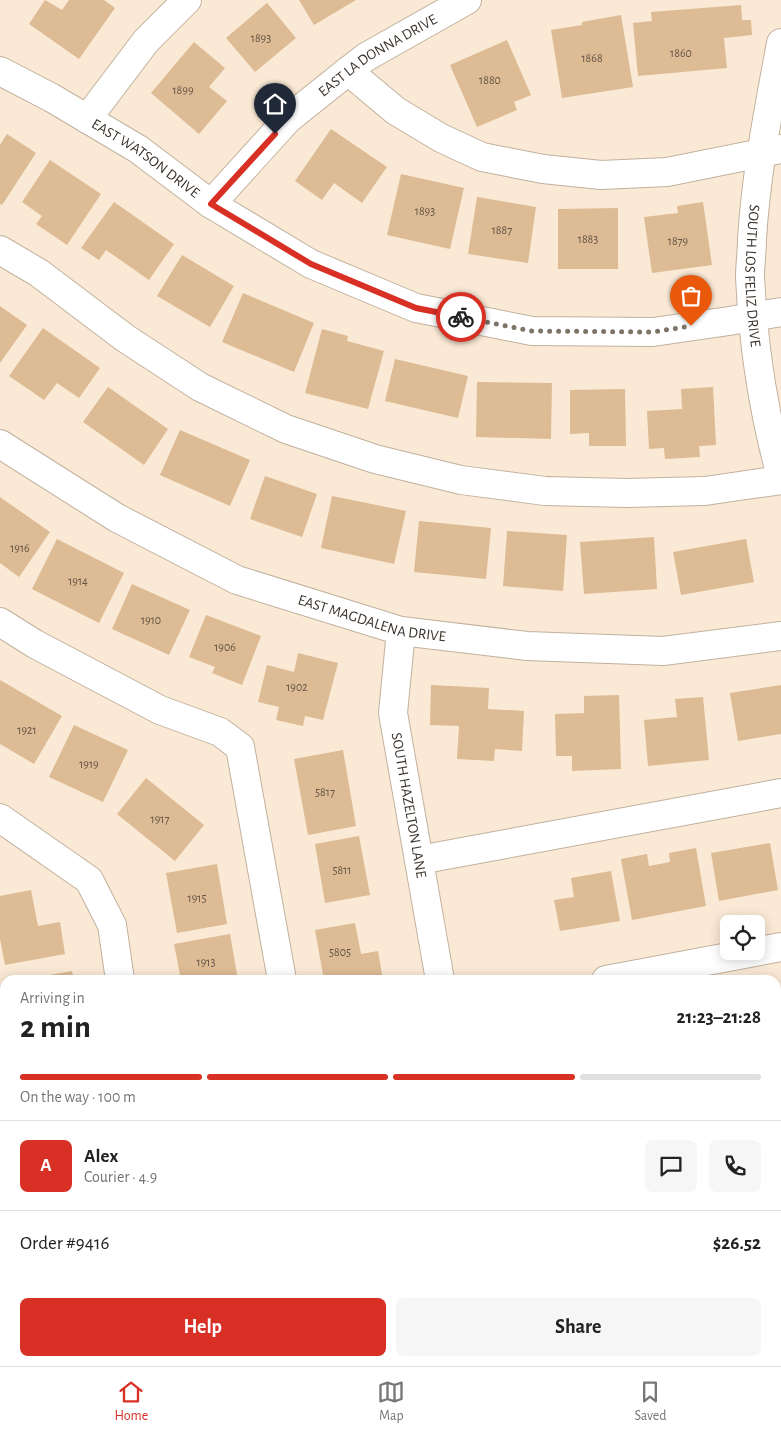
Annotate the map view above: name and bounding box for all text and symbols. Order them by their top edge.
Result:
street label: EAST LA DONNA DRIVE [315,11,439,99]
house number: 1893 [251,32,271,44]
house number: 1860 [670,47,692,59]
house number: 1868 [581,52,603,64]
house number: 1880 [479,74,501,86]
pin [254,83,296,134]
house number: 1899 [172,84,194,96]
icon: home [261,90,289,118]
street label: EAST WATSON DRIVE [89,116,203,200]
street label: SOUTH LOS FELIZ DRIVE [742,204,763,348]
house number: 1893 [415,205,435,217]
house number: 1887 [492,224,512,236]
house number: 1883 [578,233,598,245]
house number: 1879 [668,235,689,247]
pin [670,275,712,326]
icon: bag [677,282,705,310]
courier [436,292,486,342]
icon: bike [447,303,475,331]
house number: 1916 [10,542,30,554]
house number: 1914 [68,575,88,587]
street label: EAST MAGDALENA DRIVE [296,592,447,644]
house number: 1910 [141,614,161,626]
house number: 1906 [214,641,236,653]
house number: 1902 [286,681,308,693]
house number: 1921 [17,724,37,736]
street label: SOUTH HAZELTON LANE [389,731,429,879]
house number: 1919 [79,758,99,770]
house number: 5817 [315,786,335,798]
house number: 1917 [151,813,169,825]
house number: 5811 [333,864,351,876]
house number: 1915 [188,892,206,904]
map controls [720,915,765,960]
button: locate [720,915,765,960]
house number: 5805 [329,946,351,958]
house number: 1913 [197,956,215,968]
text: Arriving in [20,990,85,1006]
text: 21:23–21:28 [677,1008,761,1027]
text: 2 min [20,1011,91,1043]
text: On the way · 100 m [20,1089,136,1105]
button: chat [645,1140,697,1192]
button: phone [709,1140,761,1192]
text: Alex [84,1147,118,1166]
text: A [40,1156,52,1175]
text: Courier · 4.9 [84,1169,157,1185]
text: Order #9416 [20,1234,109,1253]
text: $26.52 [713,1234,761,1253]
button: Help [20,1298,386,1356]
button: Share [396,1298,761,1356]
tab: Home [115,1378,148,1425]
tab: Map [377,1378,405,1425]
tab: Saved [634,1378,666,1425]

